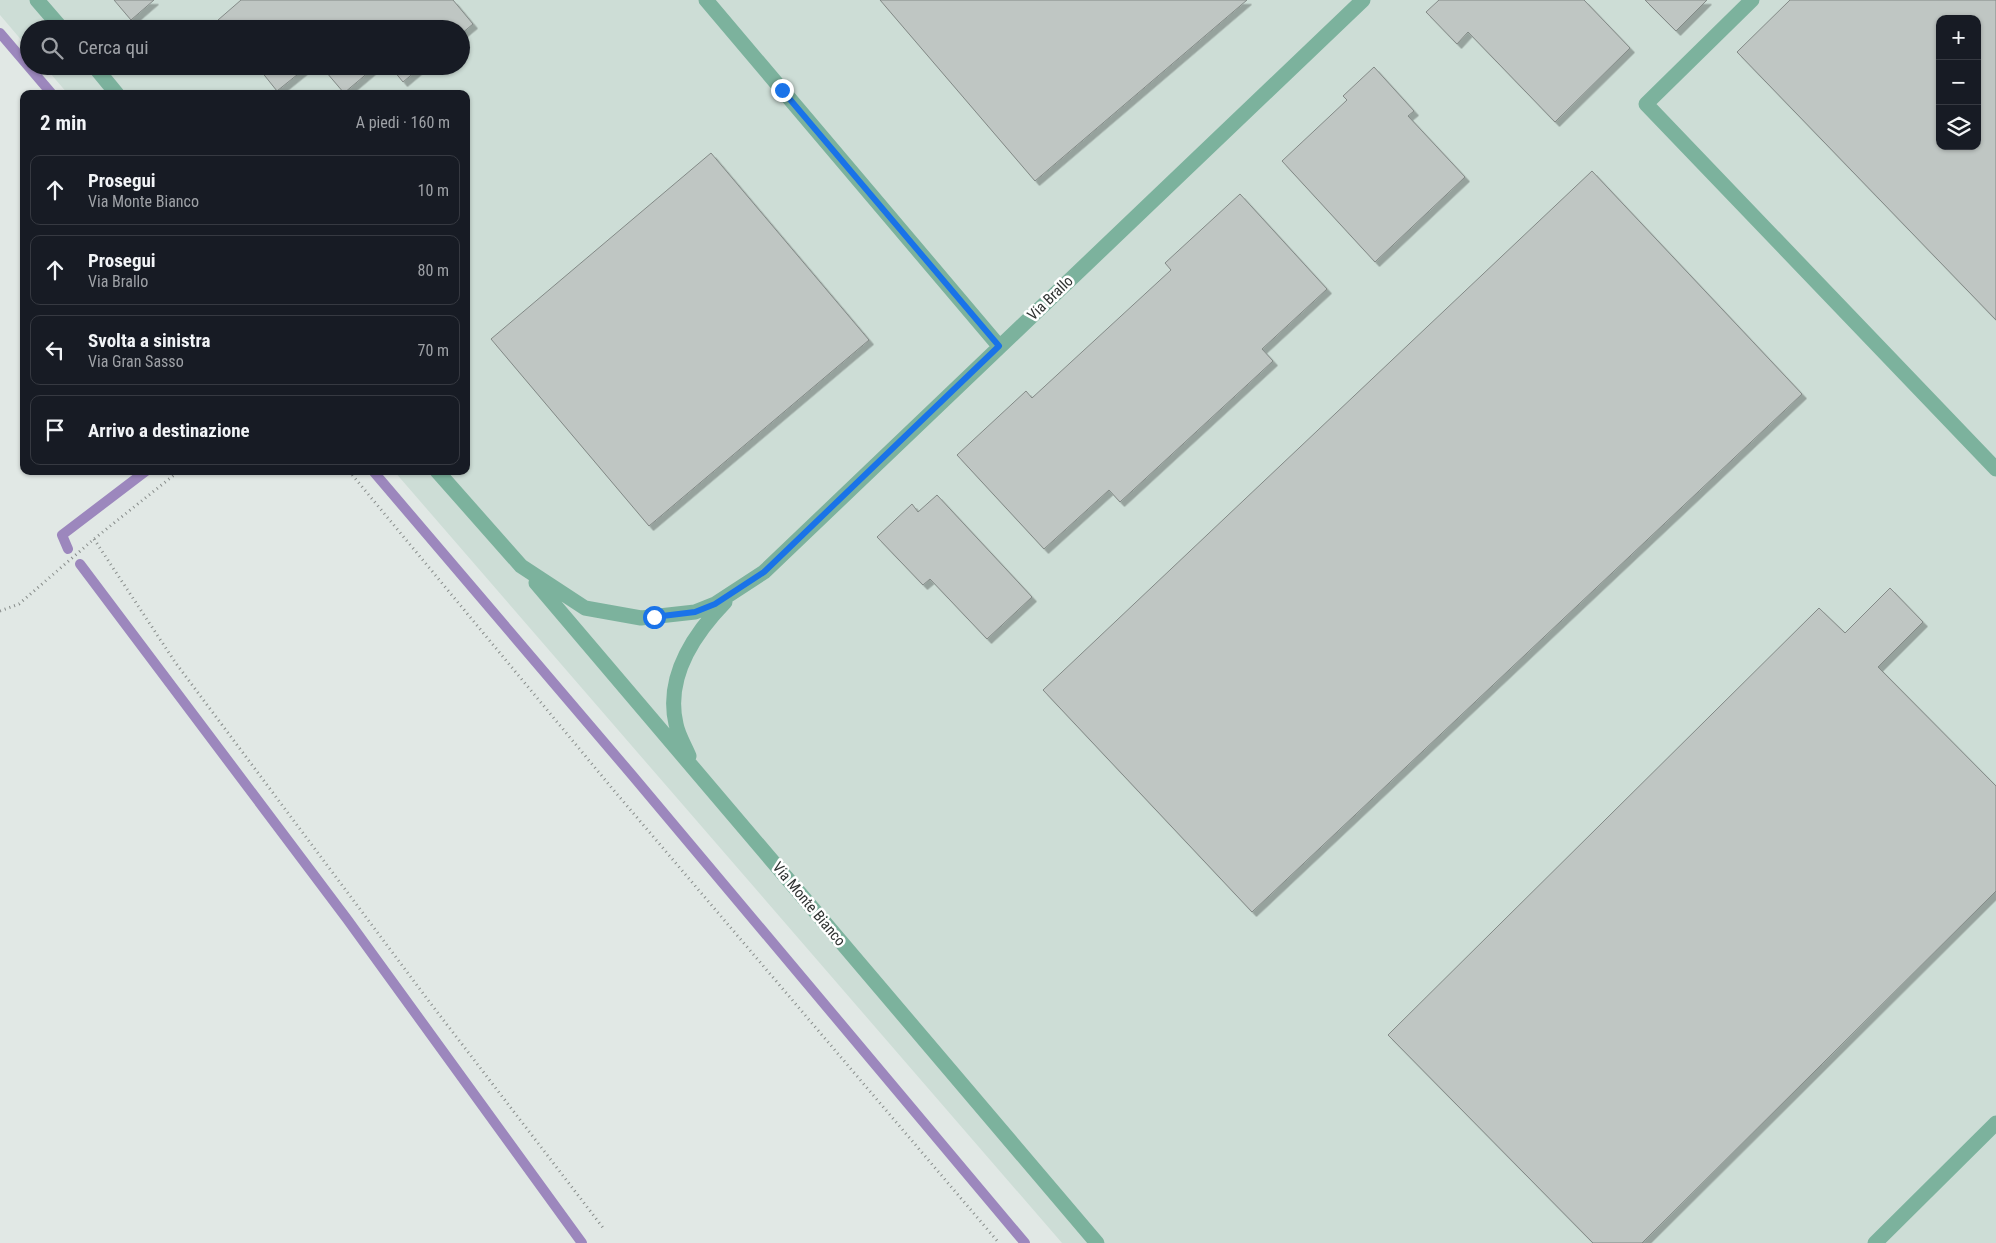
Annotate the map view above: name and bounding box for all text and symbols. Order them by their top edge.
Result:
map controls [1936,15,1981,150]
button: + [1936,15,1981,60]
search box [20,20,470,75]
icon: search [38,34,66,62]
text: Cerca qui [78,36,149,59]
button: − [1936,60,1981,105]
route end [771,79,794,102]
button: layers [1936,105,1981,150]
text: 2 min [40,111,87,135]
text: A piedi · 160 m [356,113,450,132]
text: Prosegui [88,169,156,192]
icon: ahead [41,176,69,204]
text: 10 m [417,181,449,200]
text: Via Monte Bianco [88,192,199,211]
text: Prosegui [88,249,156,272]
icon: ahead [41,256,69,284]
text: 80 m [417,261,449,280]
text: Via Brallo [88,272,148,291]
street label: Via Brallo [1023,272,1077,324]
text: Svolta a sinistra [88,329,210,352]
icon: left [41,336,69,364]
text: 70 m [417,341,449,360]
text: Via Gran Sasso [88,352,184,371]
icon: arrive [41,416,69,444]
text: Arrivo a destinazione [88,419,250,442]
route start [643,606,666,629]
street label: Via Monte Bianco [769,858,849,950]

